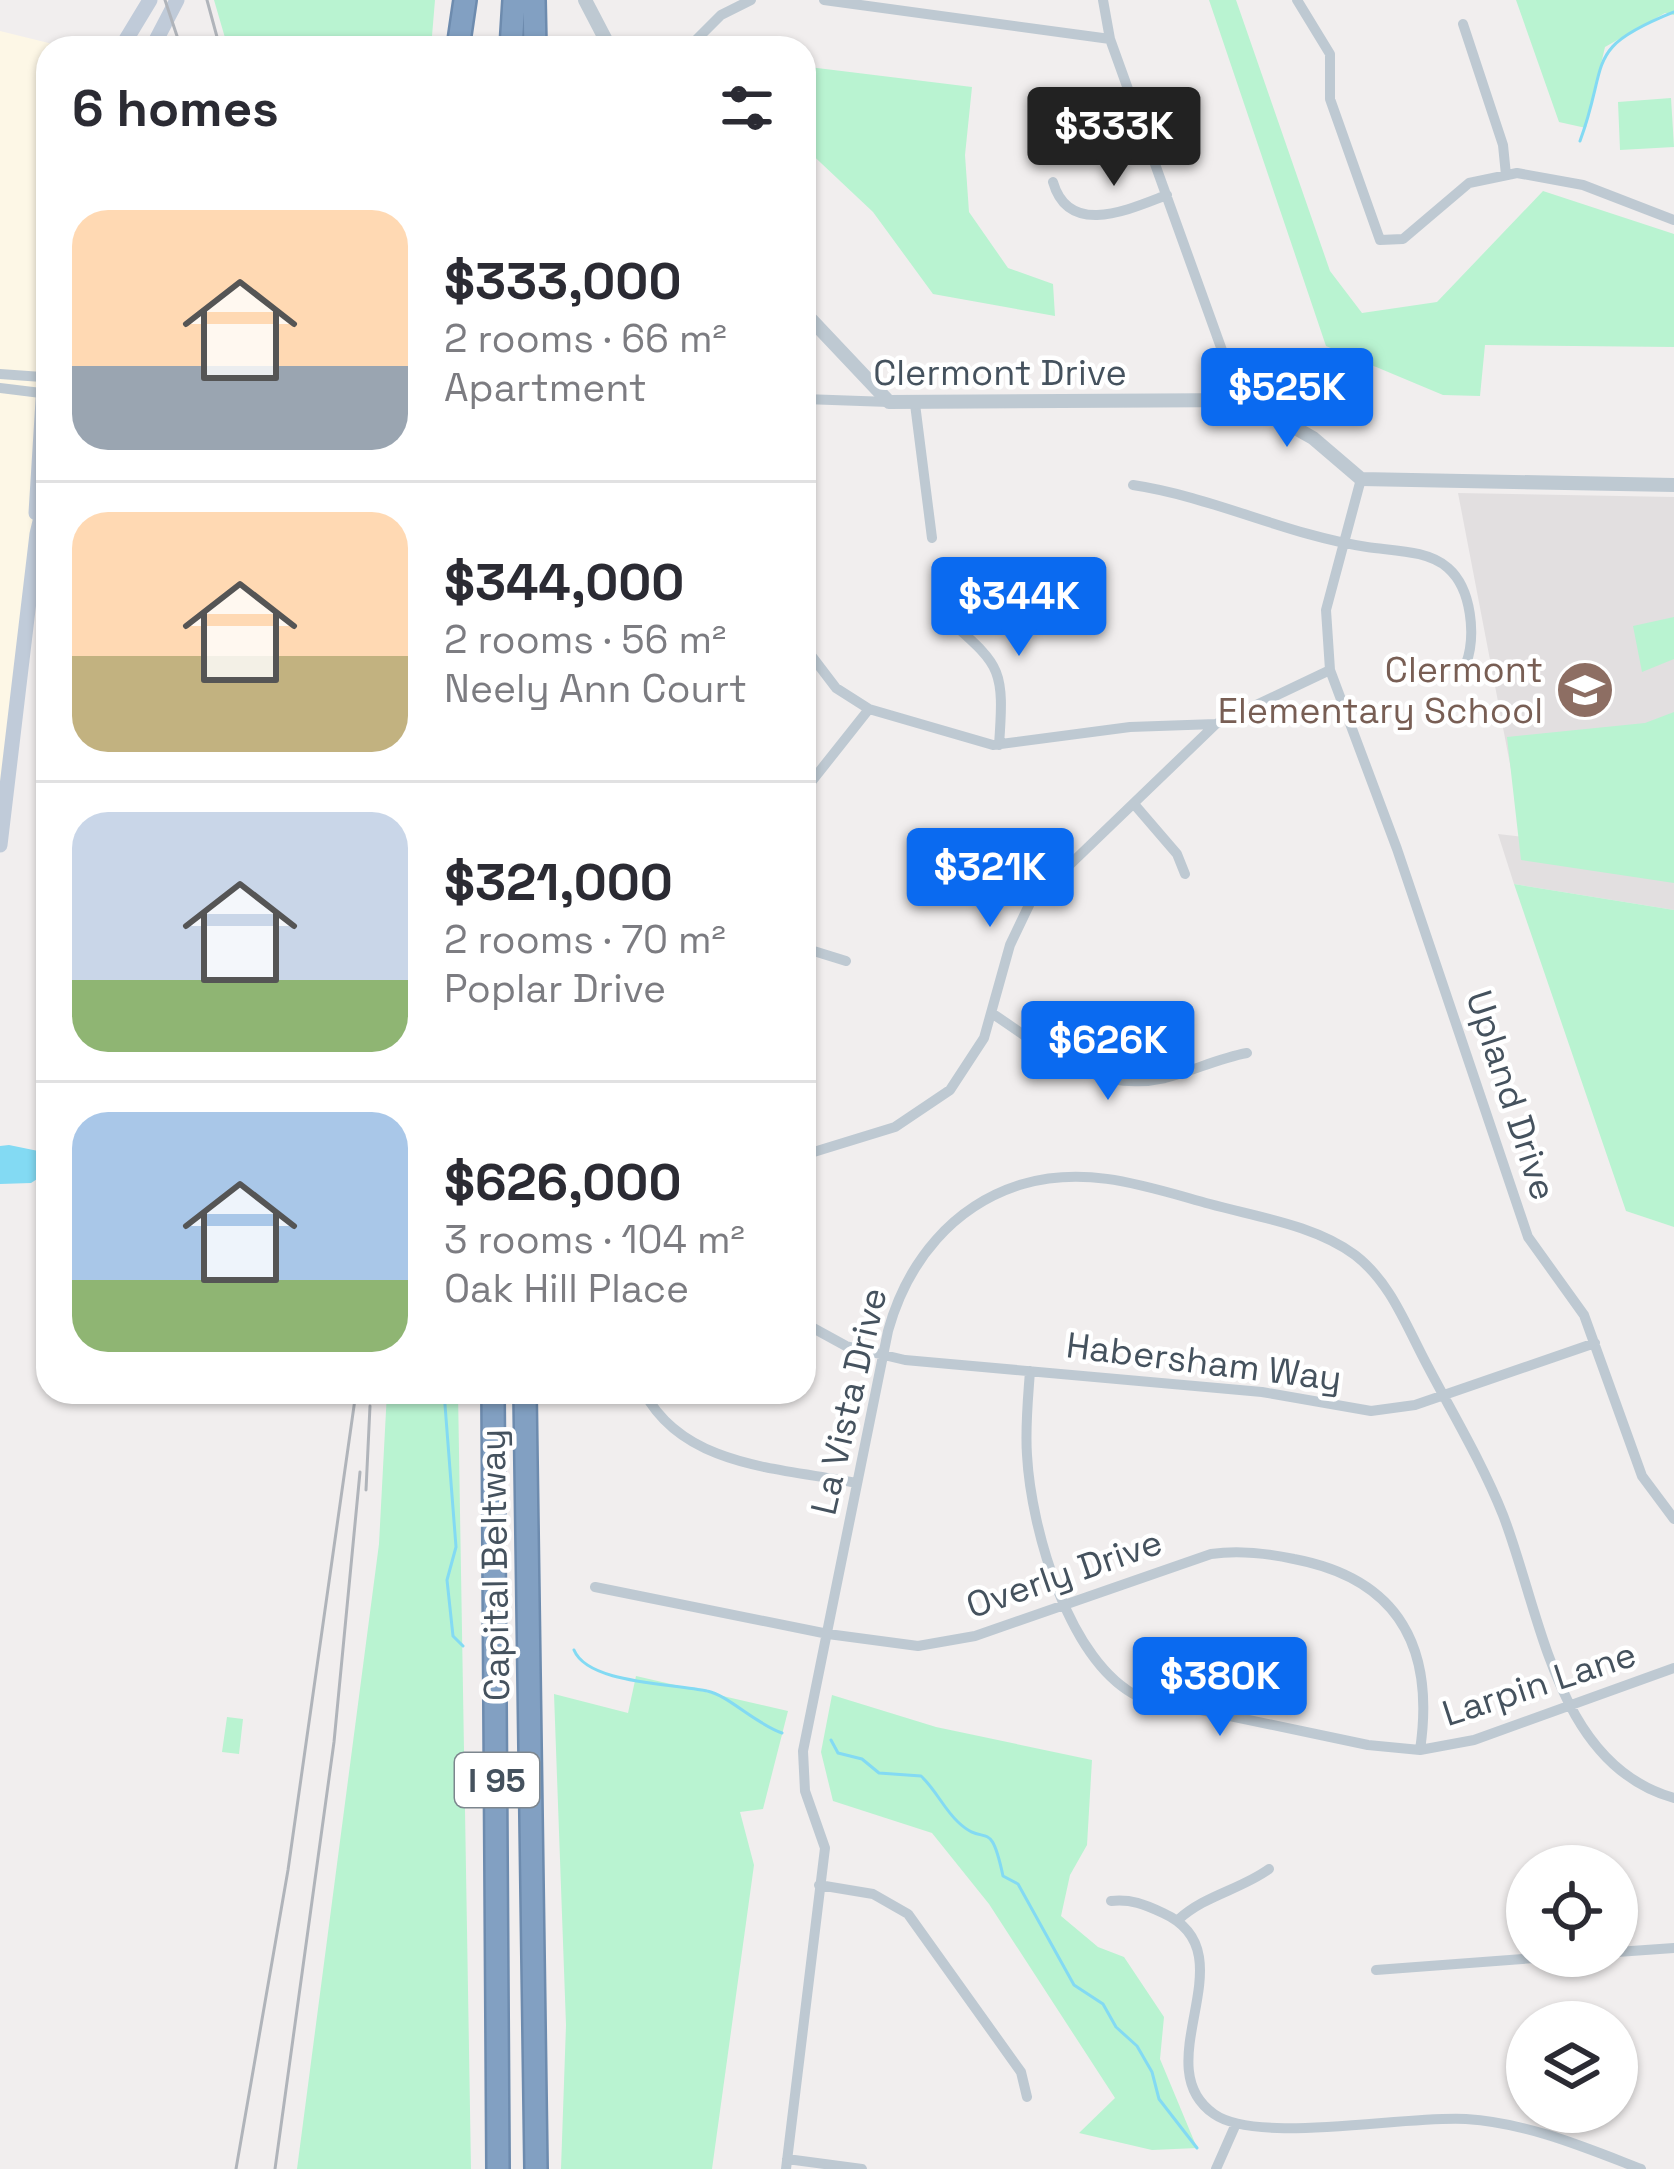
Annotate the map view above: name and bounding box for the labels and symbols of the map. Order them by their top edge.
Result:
pin: $333K [1030,87,1198,189]
pin: $525K [1203,348,1371,450]
street label: Clermont Drive [873,350,1127,396]
pin: $344K [935,557,1103,659]
place label: Clermont Elementary School [1218,647,1543,734]
school or university icon: Clermont Elementary School [1554,659,1616,721]
pin: $321K [906,828,1074,930]
street label: Upland Drive [1456,985,1567,1206]
pin: $626K [1024,1001,1192,1103]
street label: La Vista Drive [801,1283,897,1519]
street label: Habersham Way [1064,1322,1344,1402]
street label: Capital Beltway [470,1428,520,1702]
street label: Overly Drive [960,1519,1168,1629]
street label: Larpin Lane [1437,1631,1642,1737]
pin: $380K [1136,1637,1304,1739]
road number: I 95 [455,1753,539,1807]

